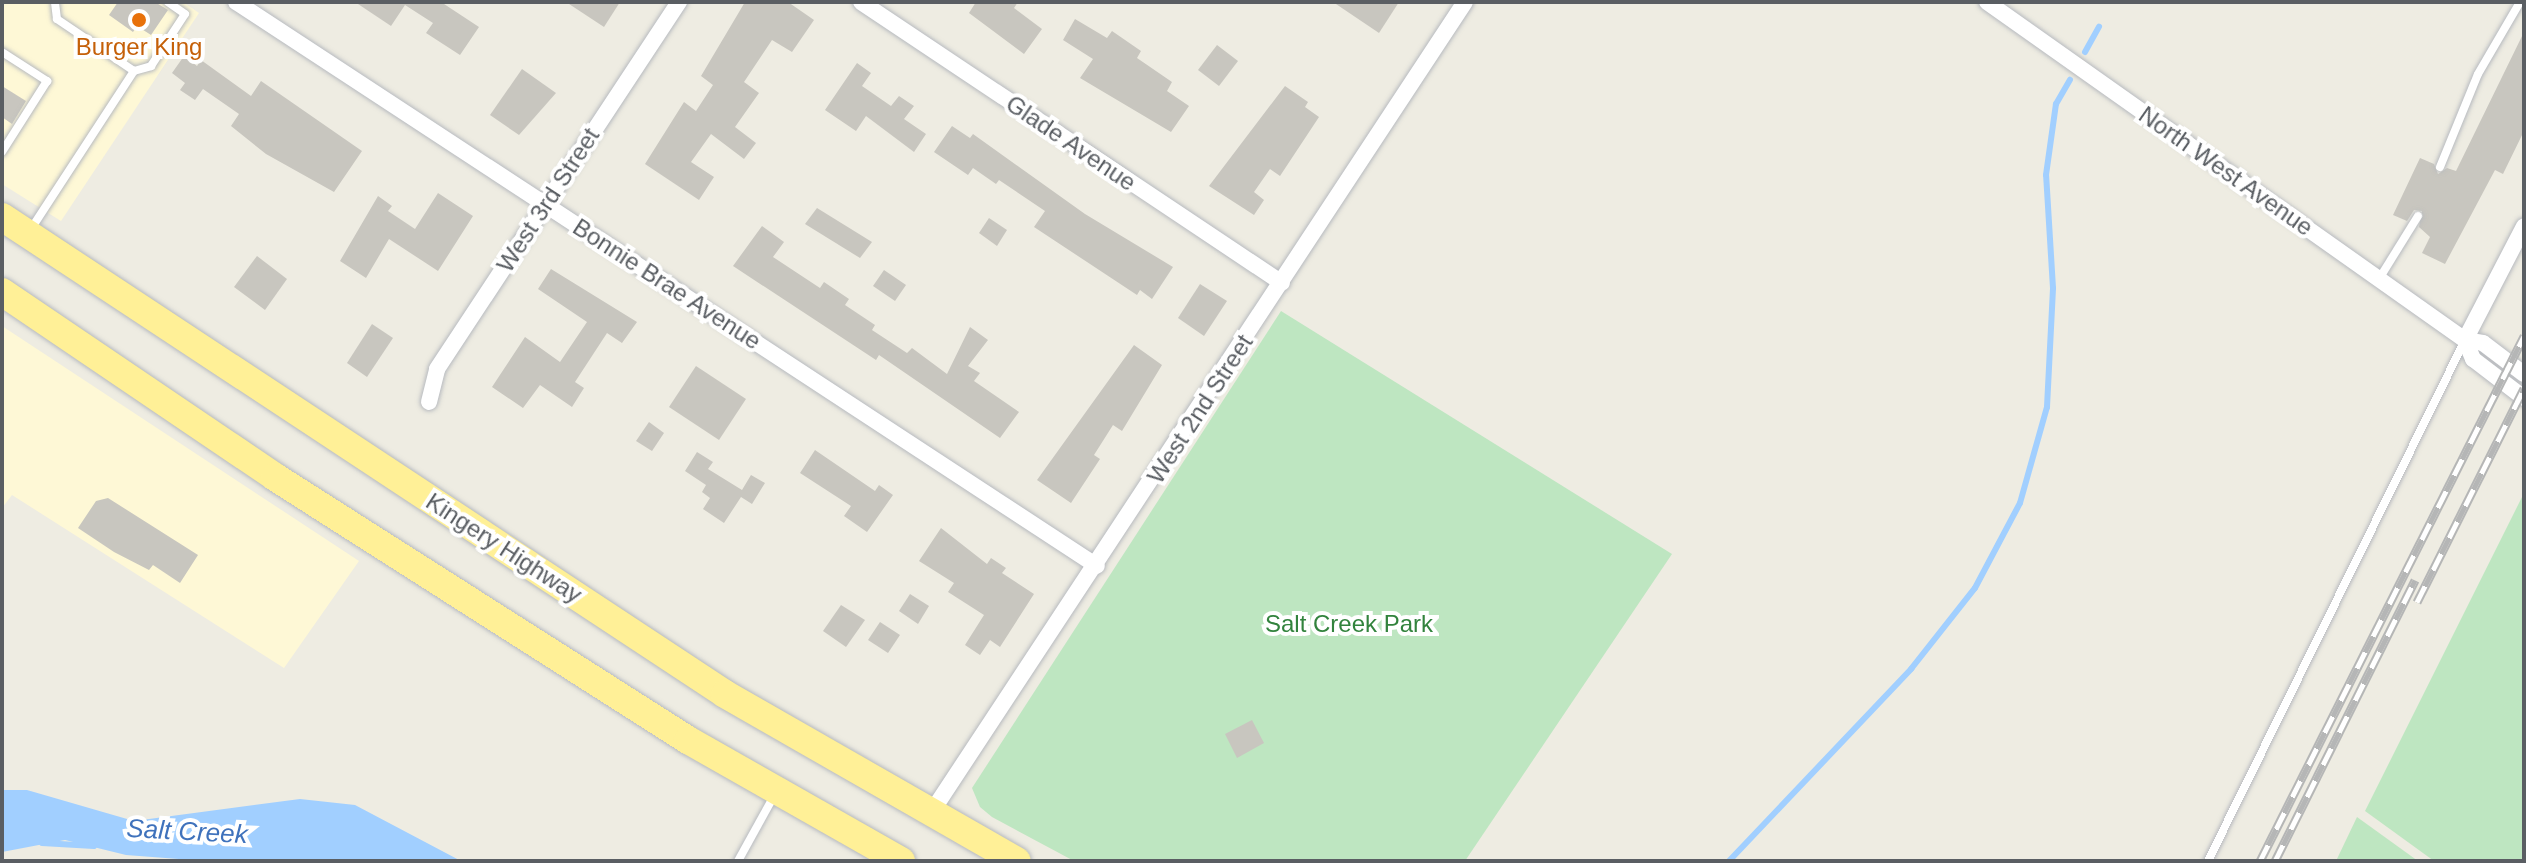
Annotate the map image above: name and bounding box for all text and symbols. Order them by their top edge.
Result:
marker: Burger King [130,11,148,29]
place label: Burger King [76,33,202,61]
street label: Glade Avenue [1000,89,1142,197]
street label: North West Avenue [2133,100,2319,242]
street label: West 3rd Street [491,122,605,278]
street label: Bonnie Brae Avenue [567,212,767,356]
street label: West 2nd Street [1141,329,1259,489]
street label: Kingery Highway [421,487,587,609]
park label: Salt Creek Park [1265,610,1433,638]
water label: Salt Creek [126,813,248,851]

